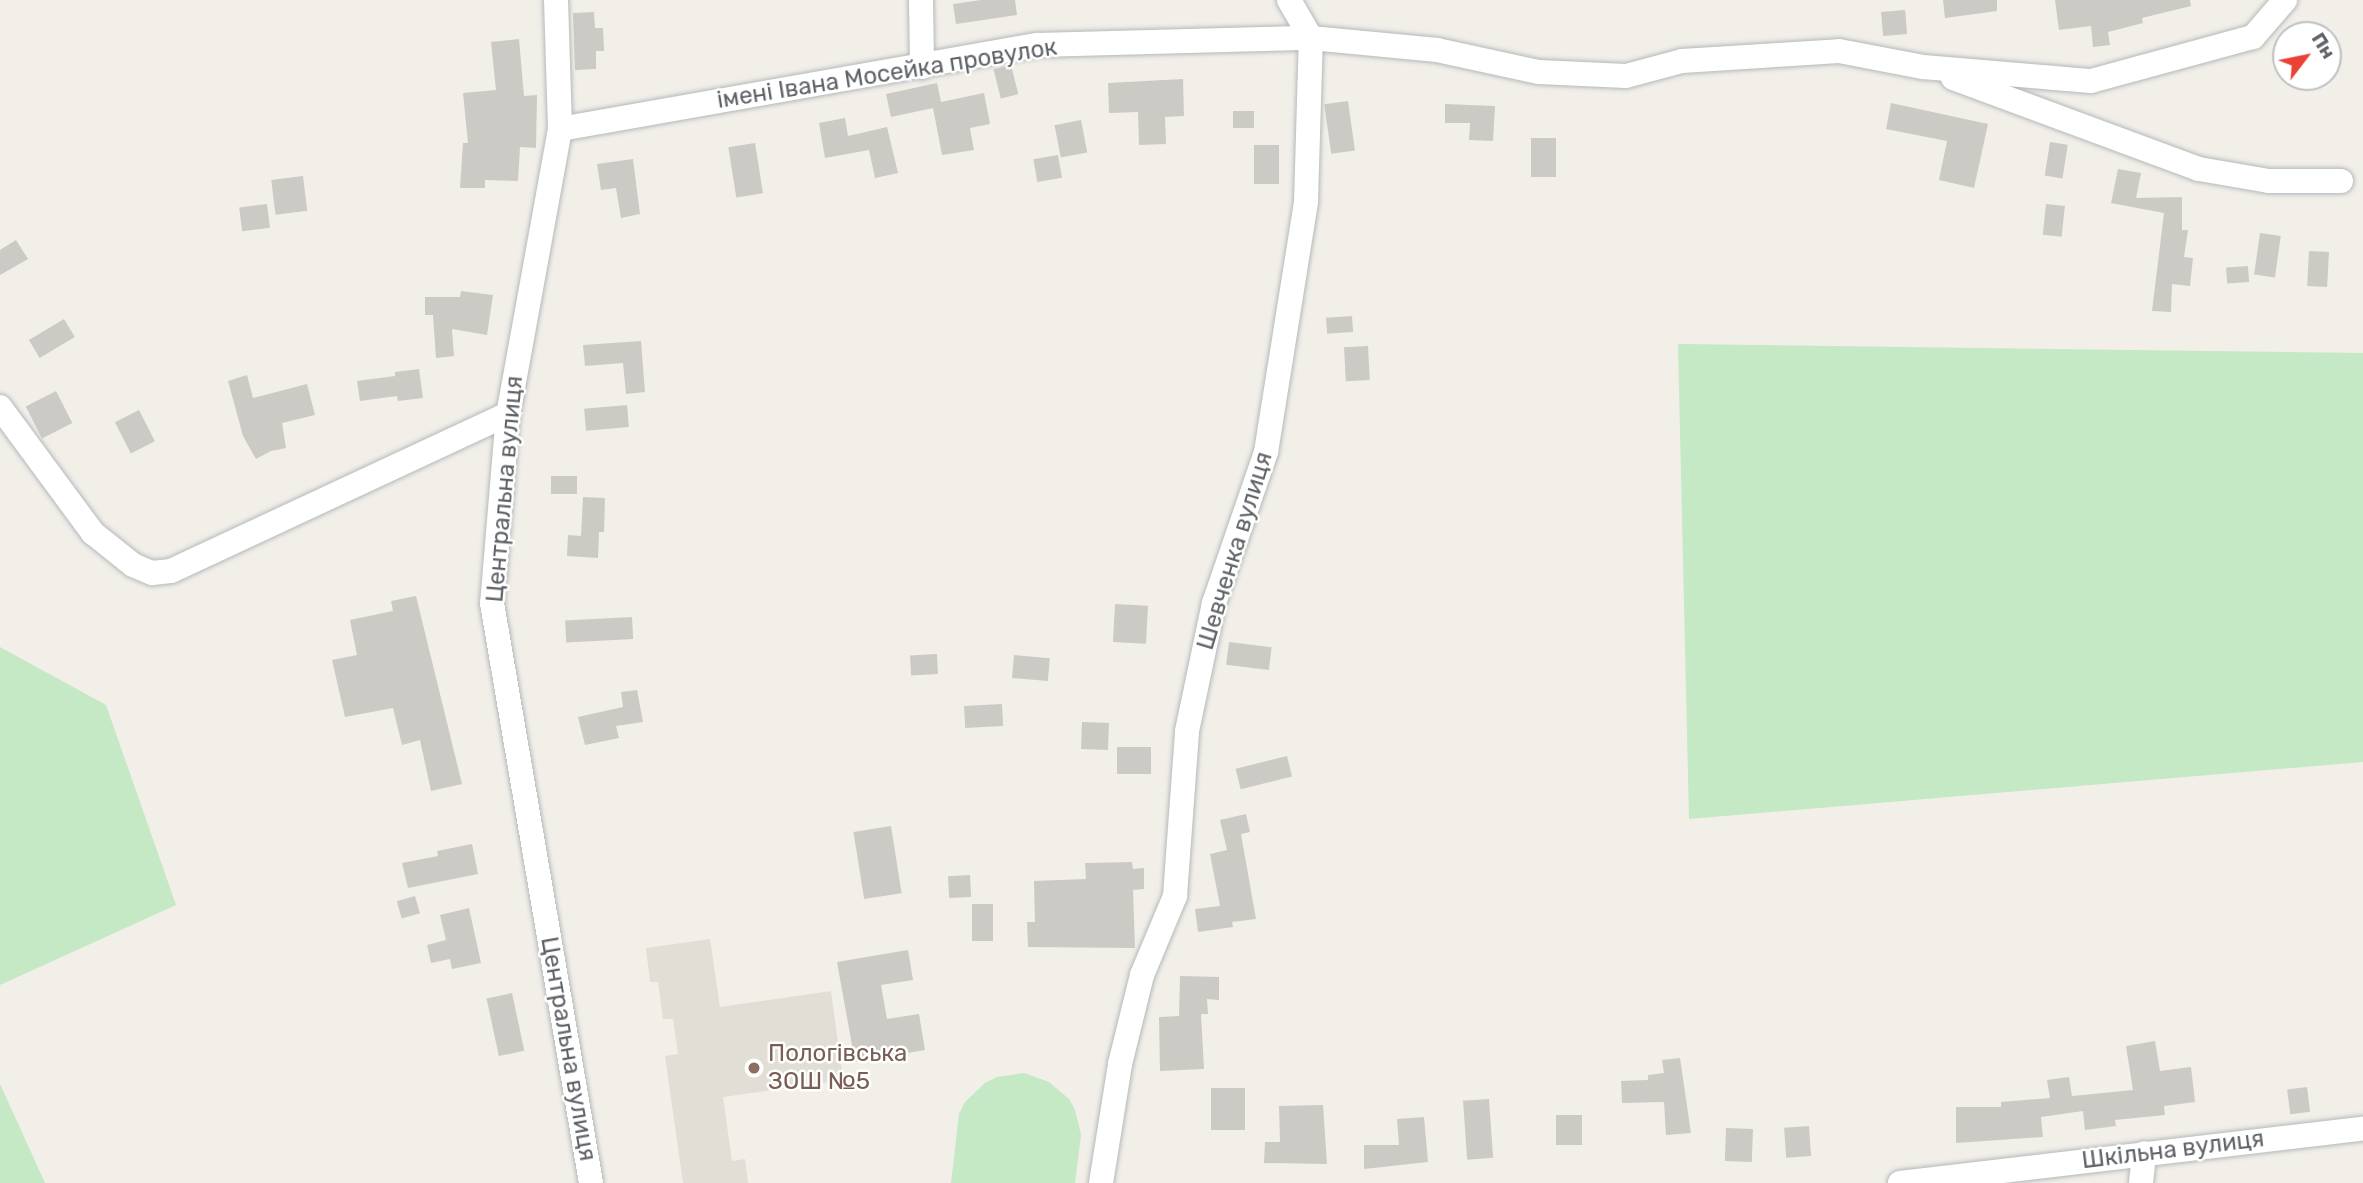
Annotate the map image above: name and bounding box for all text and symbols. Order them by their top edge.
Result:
north arrow [2272,21,2342,91]
text: Пн [2307,28,2340,63]
street label: імені Івана Мосейка провулок [715,33,1059,115]
street label: Центральна вулиця [481,374,529,604]
street label: Шевченка вулиця [1191,449,1279,653]
street label: Центральна вулиця [534,935,602,1163]
place label: Пологівська ЗОШ №5 [768,1040,907,1096]
marker: Пологівська ЗОШ №5 [746,1060,762,1076]
street label: Шкільна вулиця [2080,1125,2266,1175]

